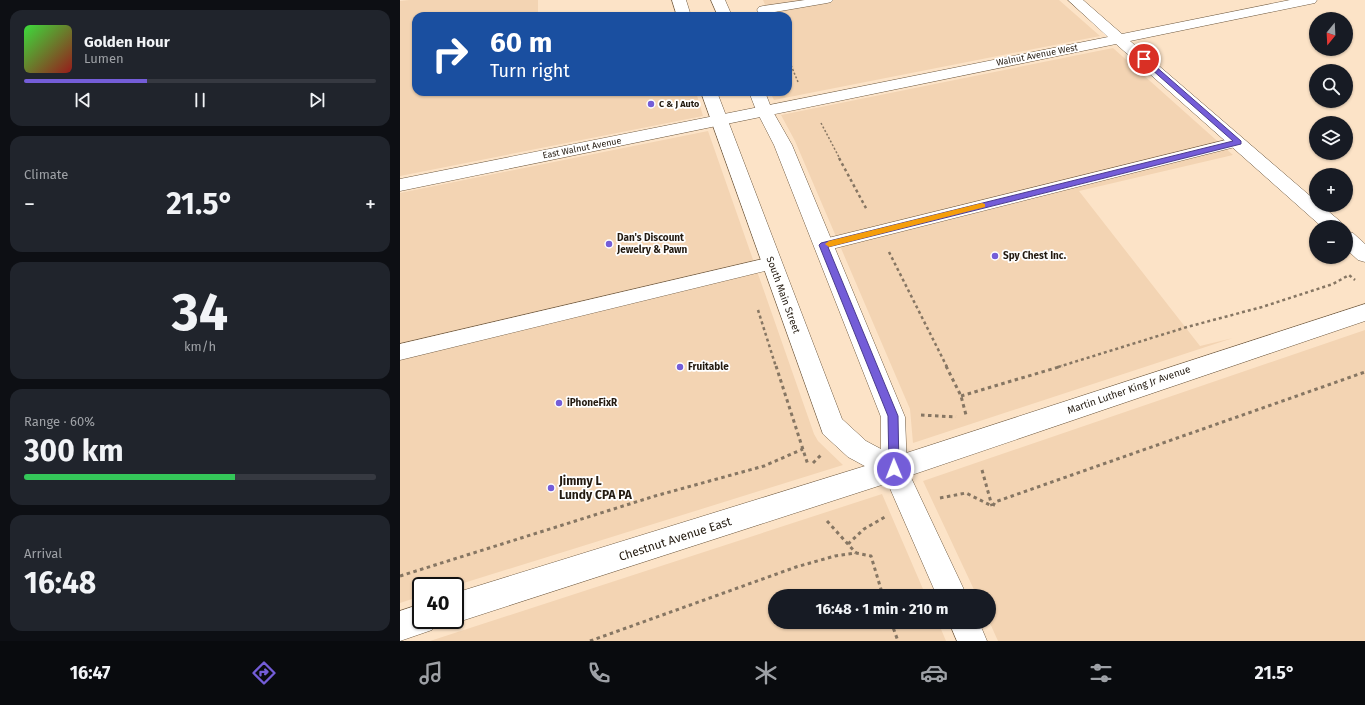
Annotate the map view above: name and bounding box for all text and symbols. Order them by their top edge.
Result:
north arrow [1309,12,1353,56]
map controls [1309,12,1353,264]
text: 60 m [490,26,552,59]
icon: right [424,28,476,80]
text: Golden Hour [84,33,170,51]
street label: Walnut Avenue West [995,42,1079,68]
pin [1127,42,1161,76]
icon: arrive [1133,48,1155,70]
text: Lumen [84,51,124,66]
text: Turn right [490,60,570,82]
button: search [1309,64,1353,108]
icon: previous [72,89,94,111]
icon: pause [189,89,211,111]
icon: next [306,89,328,111]
marker: C & J Auto [646,99,656,109]
place label: C & J Auto [659,99,699,109]
button: layers [1309,116,1353,160]
street label: East Walnut Avenue [542,135,622,161]
text: Climate [24,167,68,182]
button: + [1309,168,1353,212]
text: 21.5° [166,186,234,222]
text: − [24,191,35,218]
text: + [365,191,376,218]
button: − [1309,220,1353,264]
place label: Dan's Discount Jewelry & Pawn [616,232,688,256]
marker: Dan's Discount Jewelry & Pawn [604,239,614,249]
place label: Spy Chest Inc. [1003,250,1067,262]
marker: Spy Chest Inc. [990,251,1000,261]
street label: South Main Street [764,255,803,335]
text: 34 [172,281,228,344]
text: km/h [184,339,216,354]
place label: Fruitable [688,361,729,373]
marker: Fruitable [675,362,685,372]
street label: Martin Luther King Jr Avenue [1066,363,1192,417]
place label: iPhoneFixR [567,397,618,409]
marker: iPhoneFixR [554,398,564,408]
text: Range · 60% [24,414,95,429]
text: 300 km [24,433,124,469]
position arrow [873,448,915,490]
place label: Jimmy L Lundy CPA PA [558,474,633,502]
marker: Jimmy L Lundy CPA PA [546,483,556,493]
street label: Chestnut Avenue East [617,514,734,564]
text: Arrival [24,546,62,561]
text: 16:48 [24,565,96,601]
speed limit sign: 40 [412,577,464,629]
text: 16:48 · 1 min · 210 m [815,600,949,618]
icon: directions [250,659,278,687]
icon: music [417,659,445,687]
icon: phone [585,659,613,687]
icon: climate [752,659,780,687]
icon: car [920,659,948,687]
icon: filters [1087,659,1115,687]
text: 16:47 [70,662,111,684]
text: 21.5° [1255,662,1295,684]

